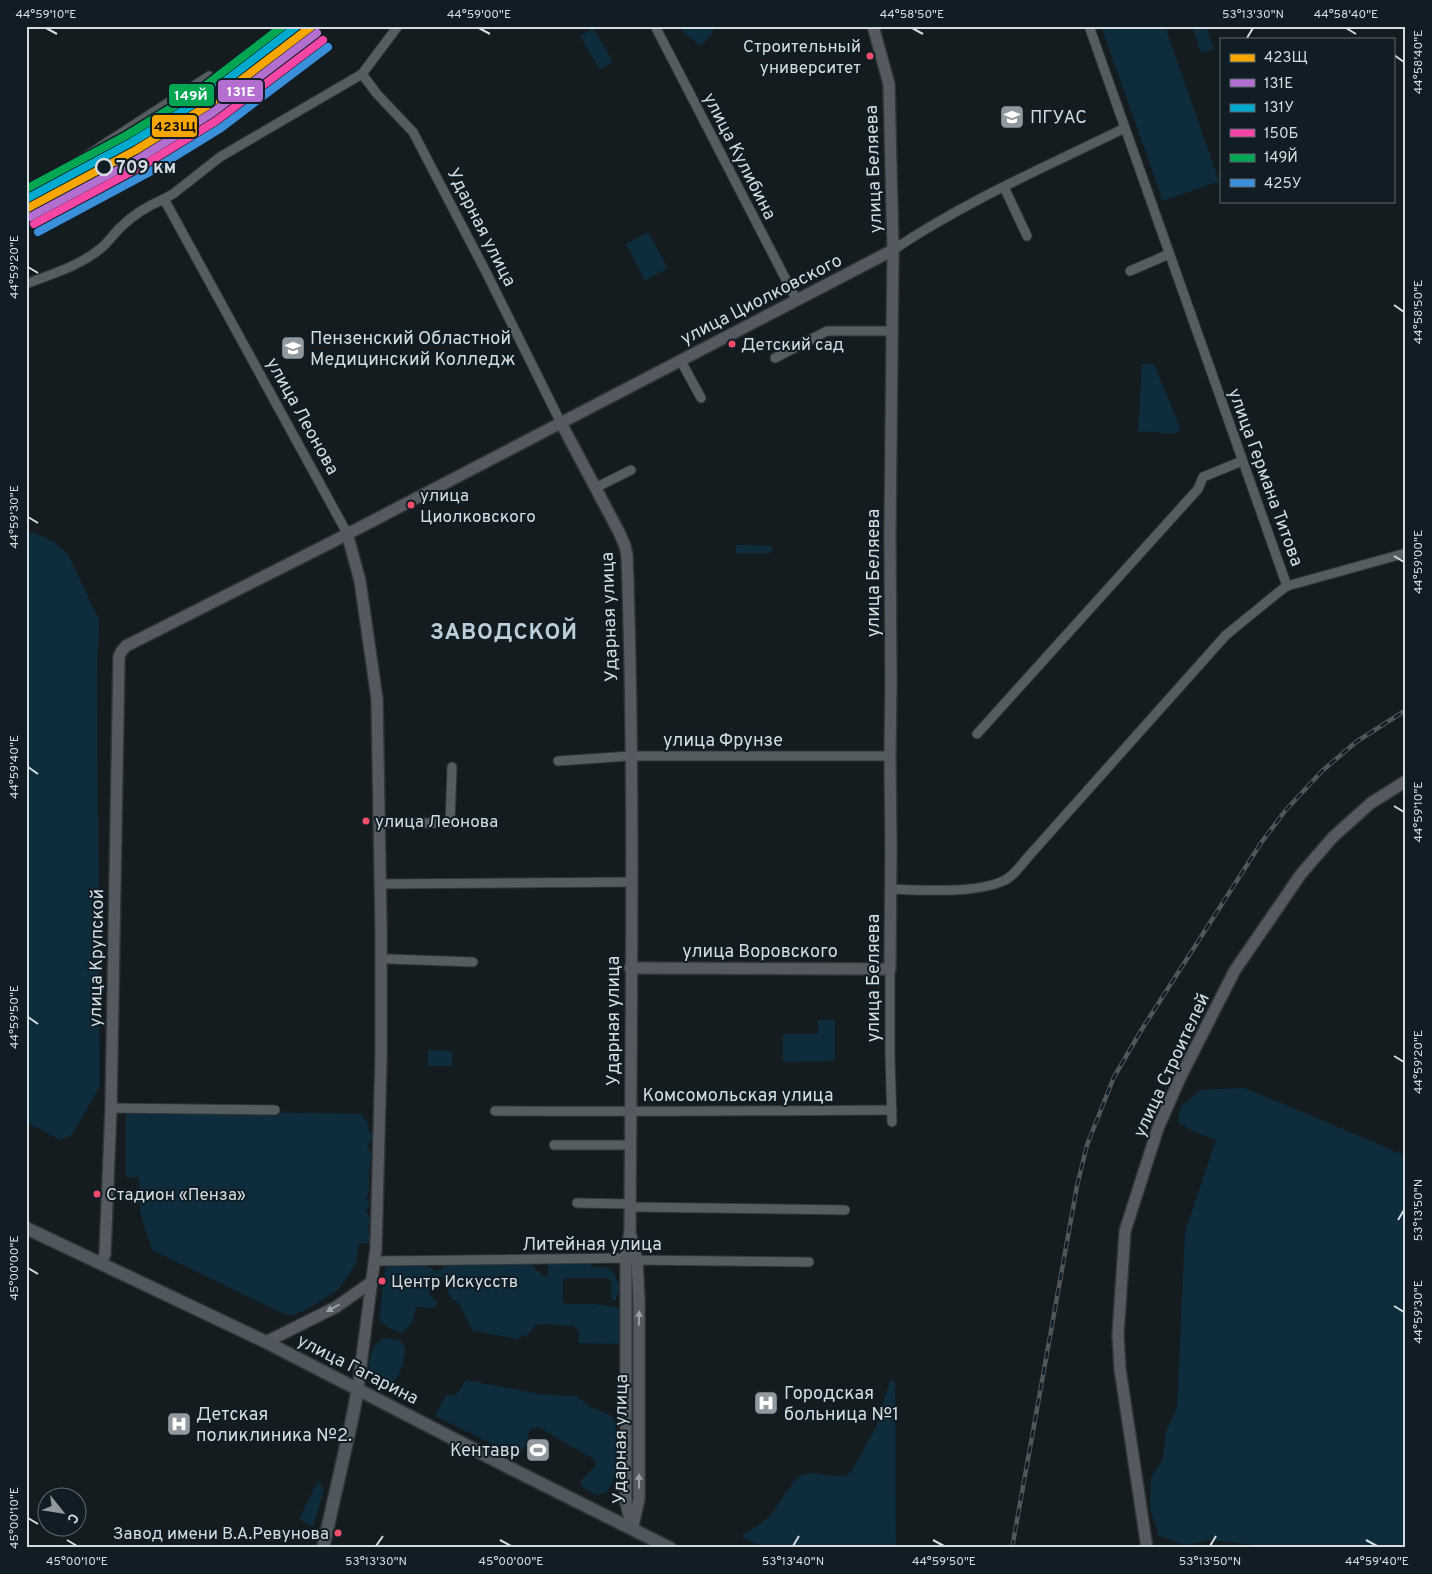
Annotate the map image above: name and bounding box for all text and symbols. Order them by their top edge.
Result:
text: 44°59'10"E [15,7,77,23]
text: 44°59'00"E [447,7,511,23]
text: 44°58'50"E [880,7,944,23]
text: 53°13'30"N [1222,7,1284,23]
text: 44°58'40"E [1314,7,1378,23]
text: 44°58'40"E [1411,30,1427,94]
place label: Строительный университет [743,37,861,80]
legend [1220,38,1394,202]
text: 423Щ [1264,49,1308,68]
marker: Строительный университет [865,51,875,61]
text: 131Е [1264,75,1293,94]
line badge: 131Е [217,79,264,103]
line badge: 149Й [168,83,215,107]
text: 131Е [227,84,255,101]
text: 149Й [174,87,208,105]
street label: улица Кулибина [697,89,781,224]
text: 131У [1264,99,1294,118]
street label: улица Беляева [861,104,888,233]
school or university icon: ПГУАС [999,104,1025,130]
place label: ПГУАС [1030,107,1087,130]
line badge: 423Щ [151,114,198,138]
text: 423Щ [154,119,196,136]
text: 150Б [1264,125,1298,144]
text: 149Й [1264,147,1298,168]
place label: 709 км [116,157,176,180]
marker: 709 км [95,158,113,176]
street label: Ударная улица [441,164,520,291]
text: 425У [1264,175,1302,194]
text: 44°59'20"E [7,235,23,299]
street label: улица Циолковского [677,250,846,351]
text: 44°58'50"E [1411,280,1427,344]
place label: Пензенский Областной Медицинский Колледж [310,328,515,372]
school or university icon: Пензенский Областной Медицинский Колледж [280,335,306,361]
place label: Детский сад [741,335,844,357]
marker: Детский сад [727,339,737,349]
street label: улица Леонова [260,354,343,479]
street label: улица Германа Титова [1222,385,1308,570]
text: 44°59'30"E [7,485,23,549]
place label: улица Циолковского [420,486,536,529]
marker: улица Циолковского [406,500,416,510]
street label: улица Беляева [863,509,886,637]
text: 44°59'00"E [1411,530,1427,594]
street label: Ударная улица [597,551,624,682]
district label: ЗАВОДСКОЙ [430,617,578,647]
street label: улица Фрунзе [663,730,783,753]
text: 44°59'40"E [7,735,23,799]
text: 44°59'10"E [1411,781,1427,843]
place label: улица Леонова [375,812,498,834]
marker: улица Леонова [361,816,371,826]
street label: улица Крупской [85,889,110,1027]
street label: улица Беляева [863,914,886,1042]
street label: улица Воровского [682,941,838,964]
street label: Ударная улица [603,956,626,1086]
text: 44°59'50"E [7,985,23,1049]
street label: улица Строителей [1129,990,1216,1141]
text: 44°59'20"E [1411,1030,1427,1094]
street label: Комсомольская улица [643,1085,833,1108]
text: 53°13'50"N [1411,1179,1427,1241]
place label: Стадион «Пенза» [106,1185,246,1207]
marker: Стадион «Пенза» [92,1189,102,1199]
street label: Литейная улица [522,1234,662,1257]
text: 45°00'00"E [7,1235,23,1301]
place label: Центр Искусств [391,1272,518,1294]
marker: Центр Искусств [377,1276,387,1286]
text: 44°59'30"E [1411,1280,1427,1344]
one-way arrow [326,1304,339,1313]
one-way arrow [635,1310,643,1326]
street label: улица Гагарина [293,1330,422,1411]
street label: Ударная улица [609,1374,634,1504]
place label: Городская больница №1 [784,1383,899,1427]
hospital icon: Городская больница №1 [753,1390,779,1416]
place label: Детская поликлиника №2. [196,1404,352,1448]
hospital icon: Детская поликлиника №2. [166,1411,192,1437]
sports icon: Кентавр [525,1437,551,1463]
place label: Кентавр [450,1440,520,1463]
one-way arrow [635,1473,643,1489]
north arrow [38,1486,88,1536]
text: 45°00'10"E [7,1487,23,1549]
text: С [62,1510,82,1526]
place label: Завод имени В.А.Ревунова [113,1524,329,1546]
marker: Завод имени В.А.Ревунова [333,1528,343,1538]
text: 45°00'10"E [46,1554,108,1570]
text: 53°13'30"N [345,1554,407,1570]
text: 45°00'00"E [478,1554,544,1570]
text: 53°13'40"N [762,1554,824,1570]
text: 44°59'50"E [912,1554,976,1570]
text: 53°13'50"N [1179,1554,1241,1570]
text: 44°59'40"E [1345,1554,1409,1570]

